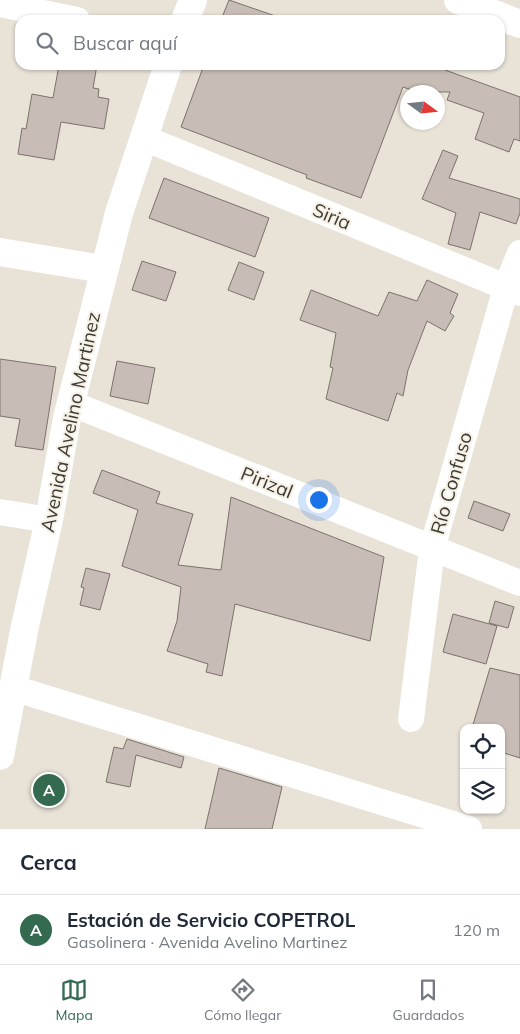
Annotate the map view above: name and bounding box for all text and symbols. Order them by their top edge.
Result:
search box [15,15,505,70]
icon: search [33,29,61,57]
text: Buscar aquí [73,31,177,55]
north arrow [400,85,445,130]
street label: Siria [309,197,355,235]
street label: Avenida Avelino Martinez [35,310,105,534]
street label: Río Confuso [425,429,477,537]
street label: Pirizal [237,461,297,503]
your location [306,487,332,513]
map controls [460,724,505,814]
button: locate [460,724,505,769]
button: layers [460,769,505,814]
pin: A [33,771,65,809]
text: Cerca [20,849,77,875]
text: Estación de Servicio COPETROL [67,908,355,932]
text: A [30,920,42,940]
text: 120 m [453,920,500,940]
text: Gasolinera · Avenida Avelino Martinez [67,932,347,952]
tab: Mapa [56,976,93,1024]
tab: Cómo llegar [204,976,281,1024]
tab: Guardados [393,976,464,1024]

